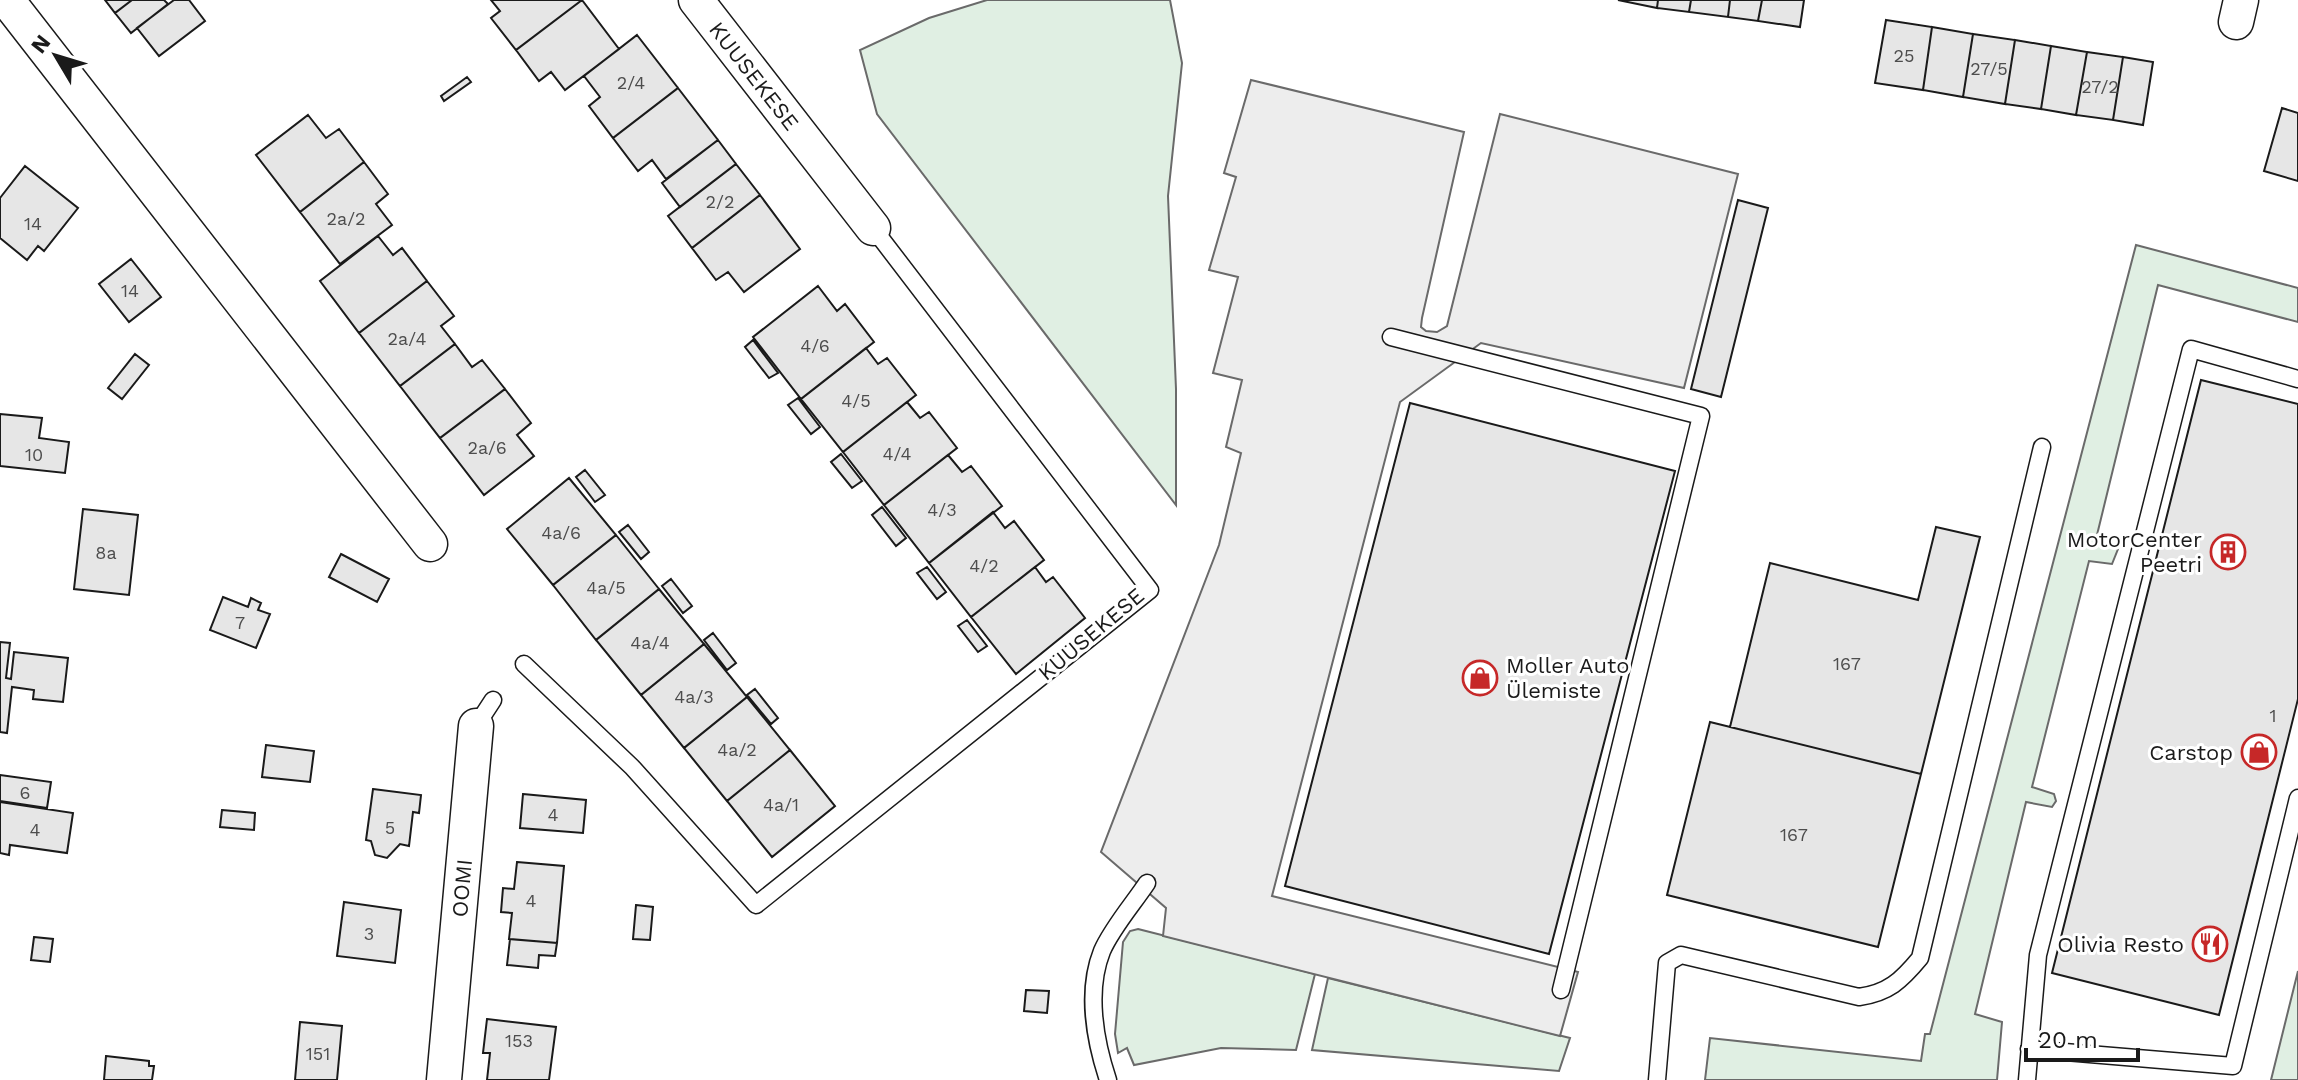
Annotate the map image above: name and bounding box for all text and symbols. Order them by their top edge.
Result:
north arrow [16,16,96,96]
street label: KUUSEKESE [704,17,804,135]
text: N [26,30,56,58]
house number: 25 [1894,45,1914,66]
house number: 27/5 [1970,58,2008,79]
house number: 2/4 [617,72,645,93]
house number: 27/2 [2081,76,2119,97]
house number: 2/2 [706,191,734,212]
house number: 2a/2 [326,208,366,229]
house number: 14 [24,213,42,234]
house number: 14 [121,280,139,301]
house number: 2a/4 [388,328,426,349]
house number: 4/6 [800,335,830,356]
house number: 4/5 [841,390,871,411]
house number: 2a/6 [467,437,507,458]
house number: 4/4 [882,443,912,464]
house number: 10 [25,444,43,465]
house number: 4/3 [927,499,957,520]
house number: 4a/6 [541,522,581,543]
place label: MotorCenter Peetri [2067,527,2202,577]
building icon: MotorCenter Peetri [2209,533,2247,571]
house number: 8a [95,542,117,563]
house number: 4/2 [969,555,999,576]
house number: 4a/5 [586,577,626,598]
street label: KUUSEKESE [1033,583,1149,685]
house number: 7 [235,612,245,633]
house number: 4a/4 [630,632,670,653]
place label: Moller Auto Ülemiste [1506,653,1629,703]
house number: 167 [1833,653,1861,674]
shop icon: Moller Auto Ülemiste [1461,659,1499,697]
house number: 4a/3 [674,686,714,707]
house number: 1 [2269,705,2277,726]
shop icon: Carstop [2240,733,2278,771]
house number: 4a/2 [717,739,757,760]
place label: Carstop [2149,740,2233,765]
house number: 6 [20,782,30,803]
house number: 4a/1 [763,794,799,815]
house number: 4 [548,804,559,825]
house number: 5 [385,817,395,838]
house number: 4 [30,819,41,840]
house number: 167 [1780,824,1808,845]
street label: OOMI [447,858,477,918]
house number: 4 [526,890,537,911]
house number: 3 [364,923,374,944]
restaurant icon: Olivia Resto [2191,925,2229,963]
place label: Olivia Resto [2057,932,2184,957]
scale bar [2026,1012,2138,1062]
text: 20 m [2038,1026,2098,1054]
house number: 153 [505,1030,533,1051]
house number: 151 [306,1043,330,1064]

